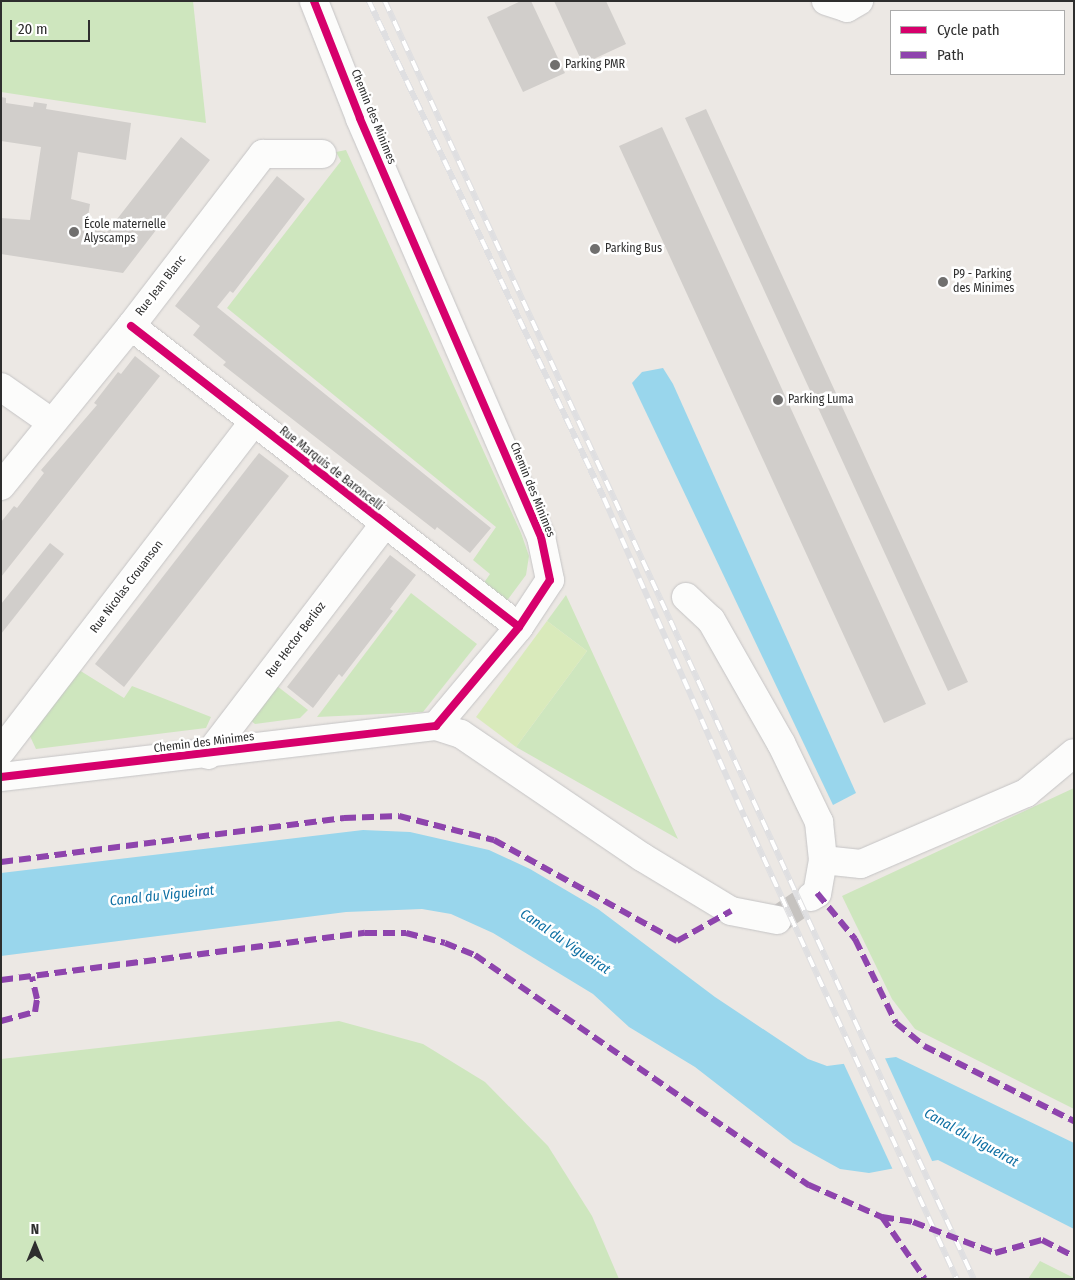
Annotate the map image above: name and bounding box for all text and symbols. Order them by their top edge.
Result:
scale bar [12,10,92,42]
legend [890,10,1065,75]
text: 20 m [18,20,48,38]
text: Cycle path [937,21,1000,39]
text: Path [937,46,964,64]
place label: Parking PMR [565,58,625,72]
marker: Parking PMR [549,59,561,71]
street label: Chemin des Minimes [347,67,399,167]
place label: École maternelle Alyscamps [84,218,166,246]
marker: École maternelle Alyscamps [68,226,80,238]
place label: Parking Bus [605,242,662,256]
marker: Parking Bus [589,243,601,255]
street label: Rue Jean Blanc [133,253,189,319]
place label: P9 - Parking des Minimes [953,268,1014,296]
marker: P9 - Parking des Minimes [937,276,949,288]
place label: Parking Luma [788,393,854,407]
marker: Parking Luma [772,394,784,406]
street label: Rue Marquis de Baroncelli [276,424,386,514]
street label: Chemin des Minimes [506,440,558,540]
street label: Rue Nicolas Crouanson [87,538,167,636]
street label: Rue Hector Berlioz [263,599,329,681]
street label: Chemin des Minimes [153,730,255,756]
water label: Canal du Vigueirat [109,882,215,910]
water label: Canal du Vigueirat [517,906,613,978]
water label: Canal du Vigueirat [921,1105,1021,1171]
north arrow [10,1220,60,1270]
text: N [31,1221,39,1238]

